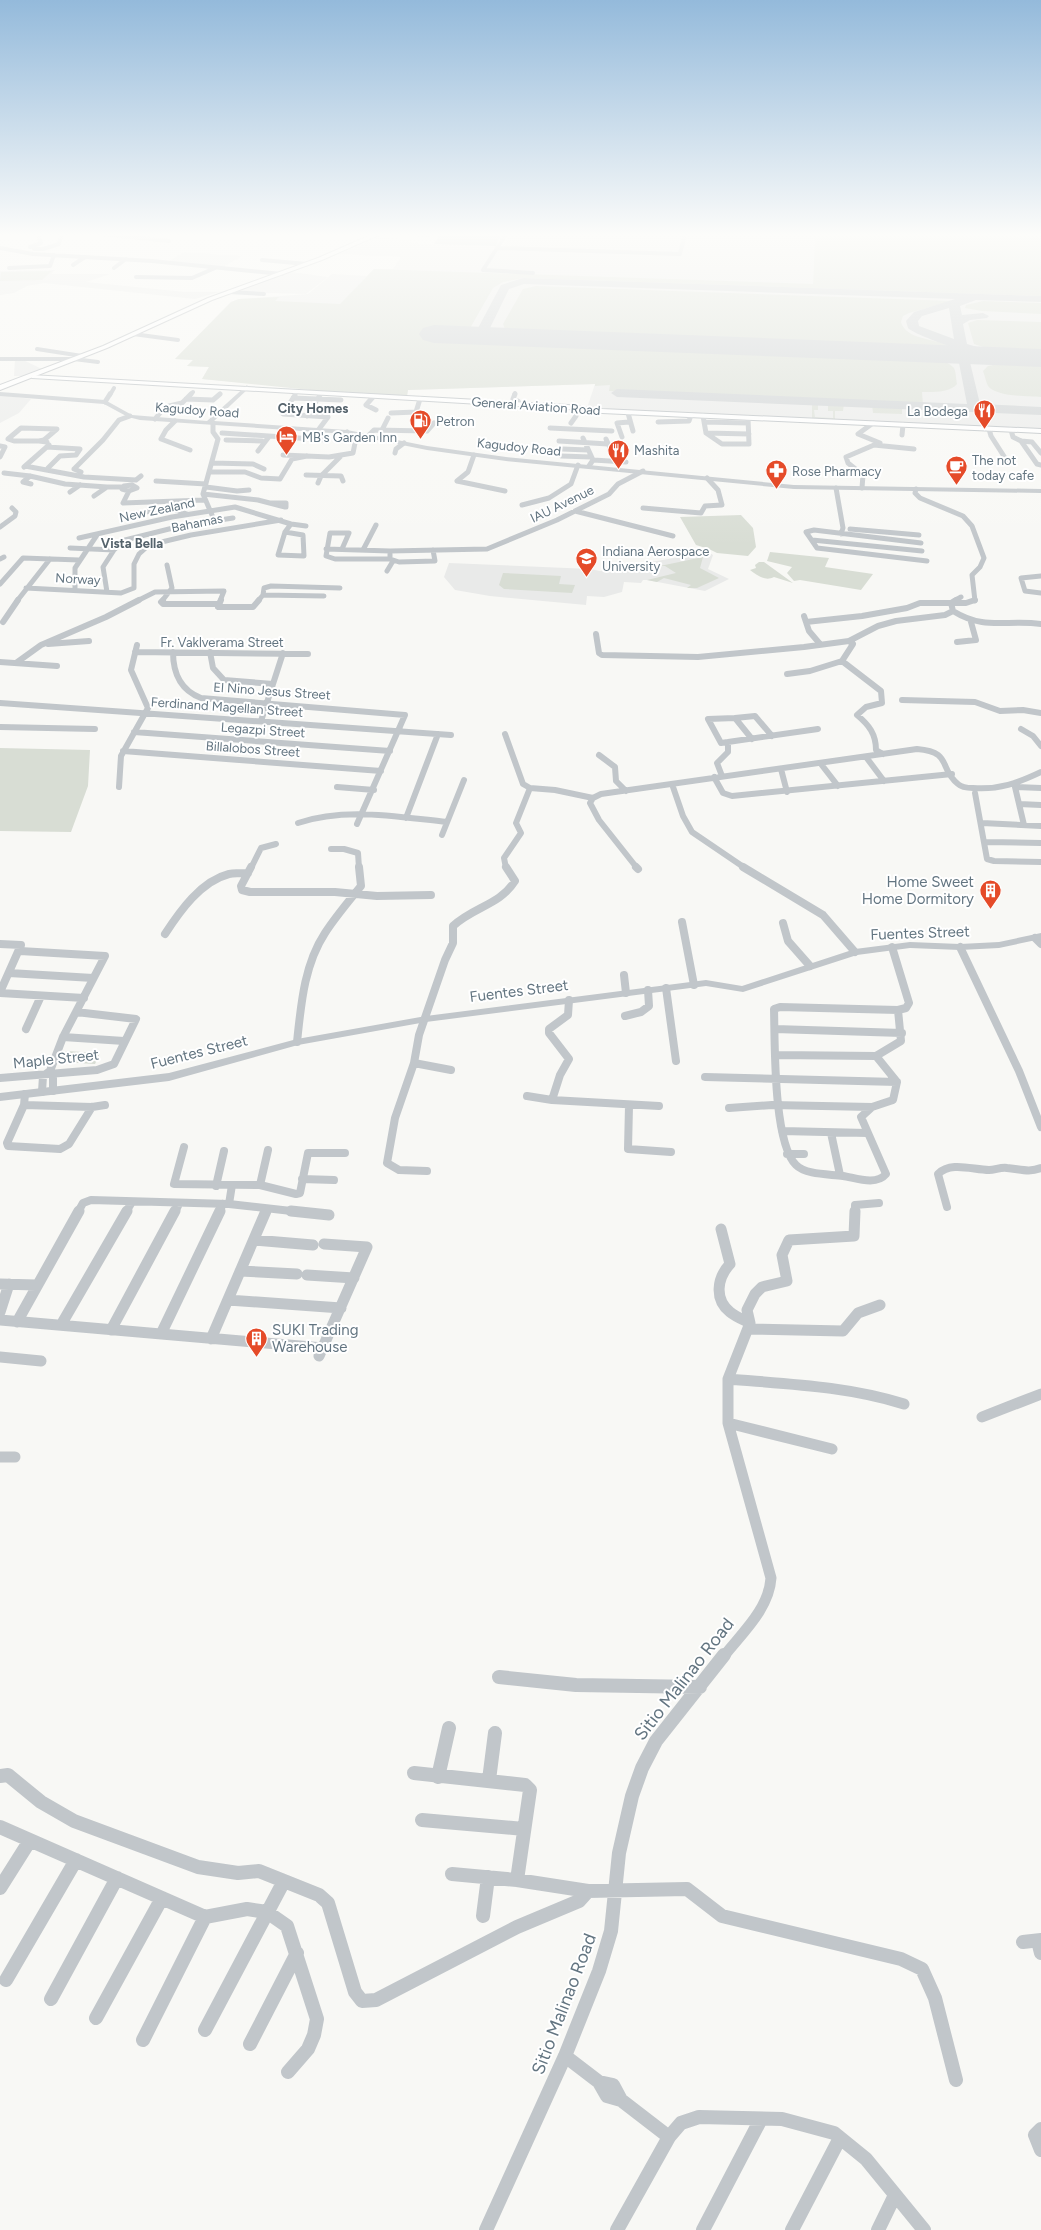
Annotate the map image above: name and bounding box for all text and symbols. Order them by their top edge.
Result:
street label: General Aviation Road [471,394,601,418]
restaurant icon: La Bodega [971,398,997,431]
street label: Kagudoy Road [154,400,240,420]
district label: City Homes [278,401,348,416]
place label: La Bodega [907,404,968,419]
fuel station icon: Petron [407,408,433,441]
place label: Petron [436,414,475,429]
hotel icon: MB's Garden Inn [274,424,300,457]
place label: MB's Garden Inn [302,430,397,445]
street label: Kagudoy Road [476,435,562,459]
restaurant icon: Mashita [605,437,631,470]
place label: Mashita [634,443,679,458]
place label: The not today cafe [972,453,1034,483]
cafe icon: The not today cafe [943,454,969,487]
pharmacy icon: Rose Pharmacy [763,458,789,491]
place label: Rose Pharmacy [792,464,881,479]
street label: IAU Avenue [528,482,596,526]
street label: New Zealand [118,495,196,525]
street label: Bahamas [170,511,224,535]
district label: Vista Bella [101,536,163,551]
place label: Indiana Aerospace University [602,544,709,574]
school or university icon: Indiana Aerospace University [573,545,599,578]
street label: Norway [55,570,101,588]
street label: Fr. Vaklverama Street [160,635,284,650]
street label: El Nino Jesus Street [213,679,331,703]
street label: Ferdinand Magellan Street [150,694,304,720]
street label: Legazpi Street [220,720,306,740]
street label: Billalobos Street [205,738,301,760]
place label: Home Sweet Home Dormitory [862,873,974,908]
building icon: Home Sweet Home Dormitory [977,878,1003,911]
street label: Fuentes Street [870,922,970,944]
street label: Fuentes Street [469,976,570,1006]
street label: Fuentes Street [149,1031,250,1073]
street label: Maple Street [12,1045,100,1072]
place label: SUKI Trading Warehouse [272,1321,358,1356]
building icon: SUKI Trading Warehouse [243,1326,269,1359]
street label: Sitio Malinao Road [629,1613,739,1745]
street label: Sitio Malinao Road [527,1930,601,2078]

